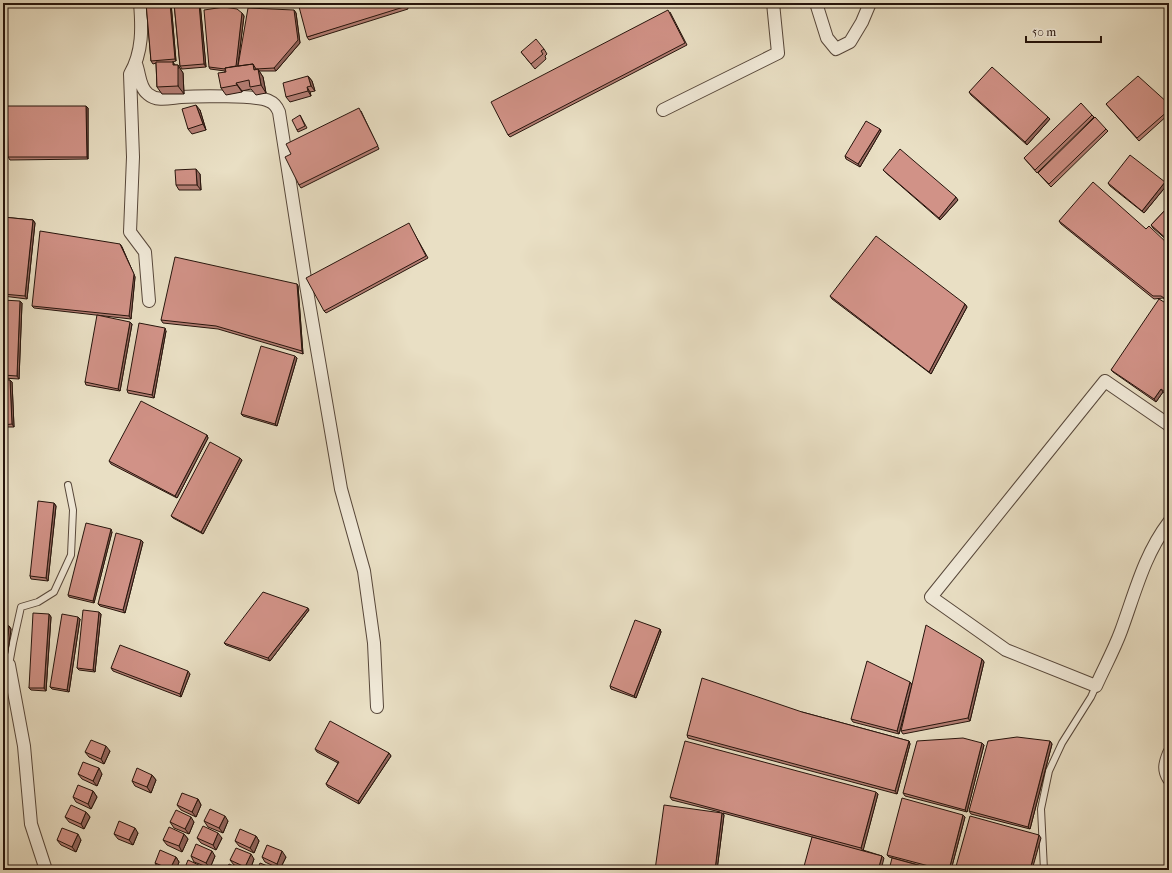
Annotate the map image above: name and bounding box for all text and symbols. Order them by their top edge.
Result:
scale bar [1026,18,1101,44]
text: 50 m [1032,25,1056,39]

